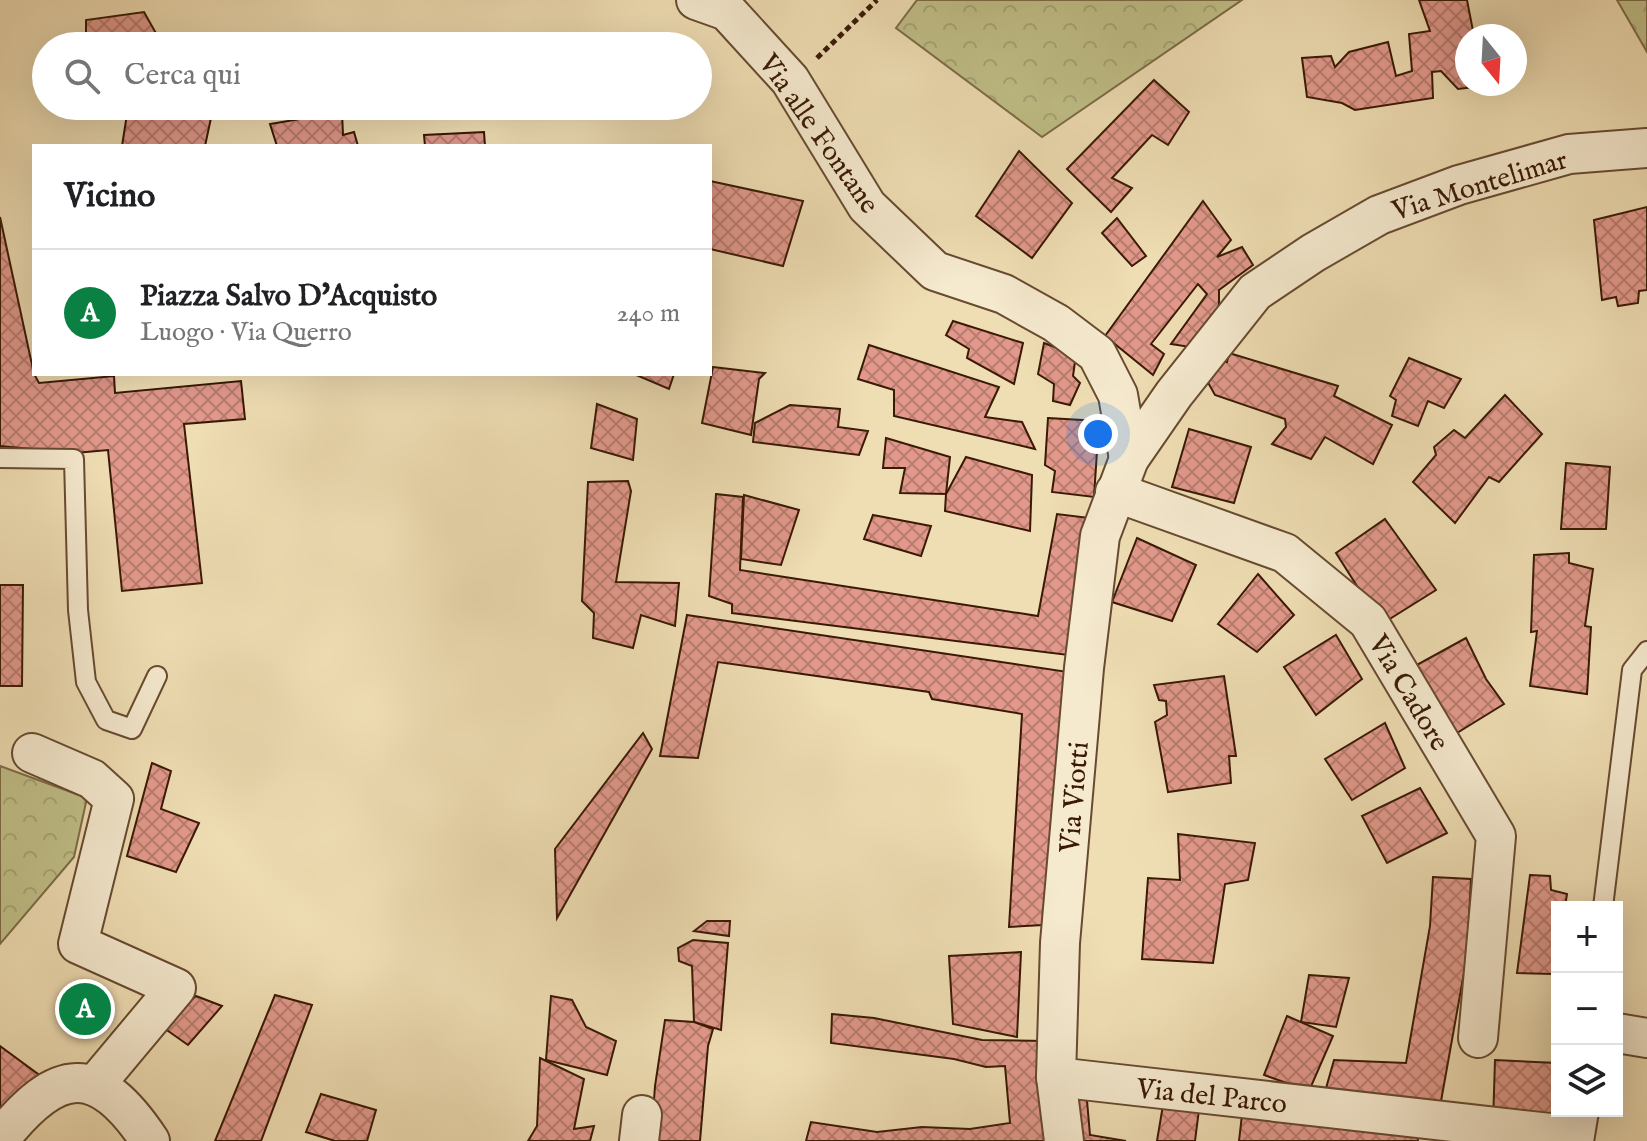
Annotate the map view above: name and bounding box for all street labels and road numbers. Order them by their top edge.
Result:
street label: Via alle Fontane [749,47,886,221]
street label: Via Montelimar [1387,143,1572,230]
street label: Via Cadore [1359,628,1456,758]
street label: Via Viotti [1053,740,1098,855]
street label: Via del Parco [1134,1072,1289,1123]

